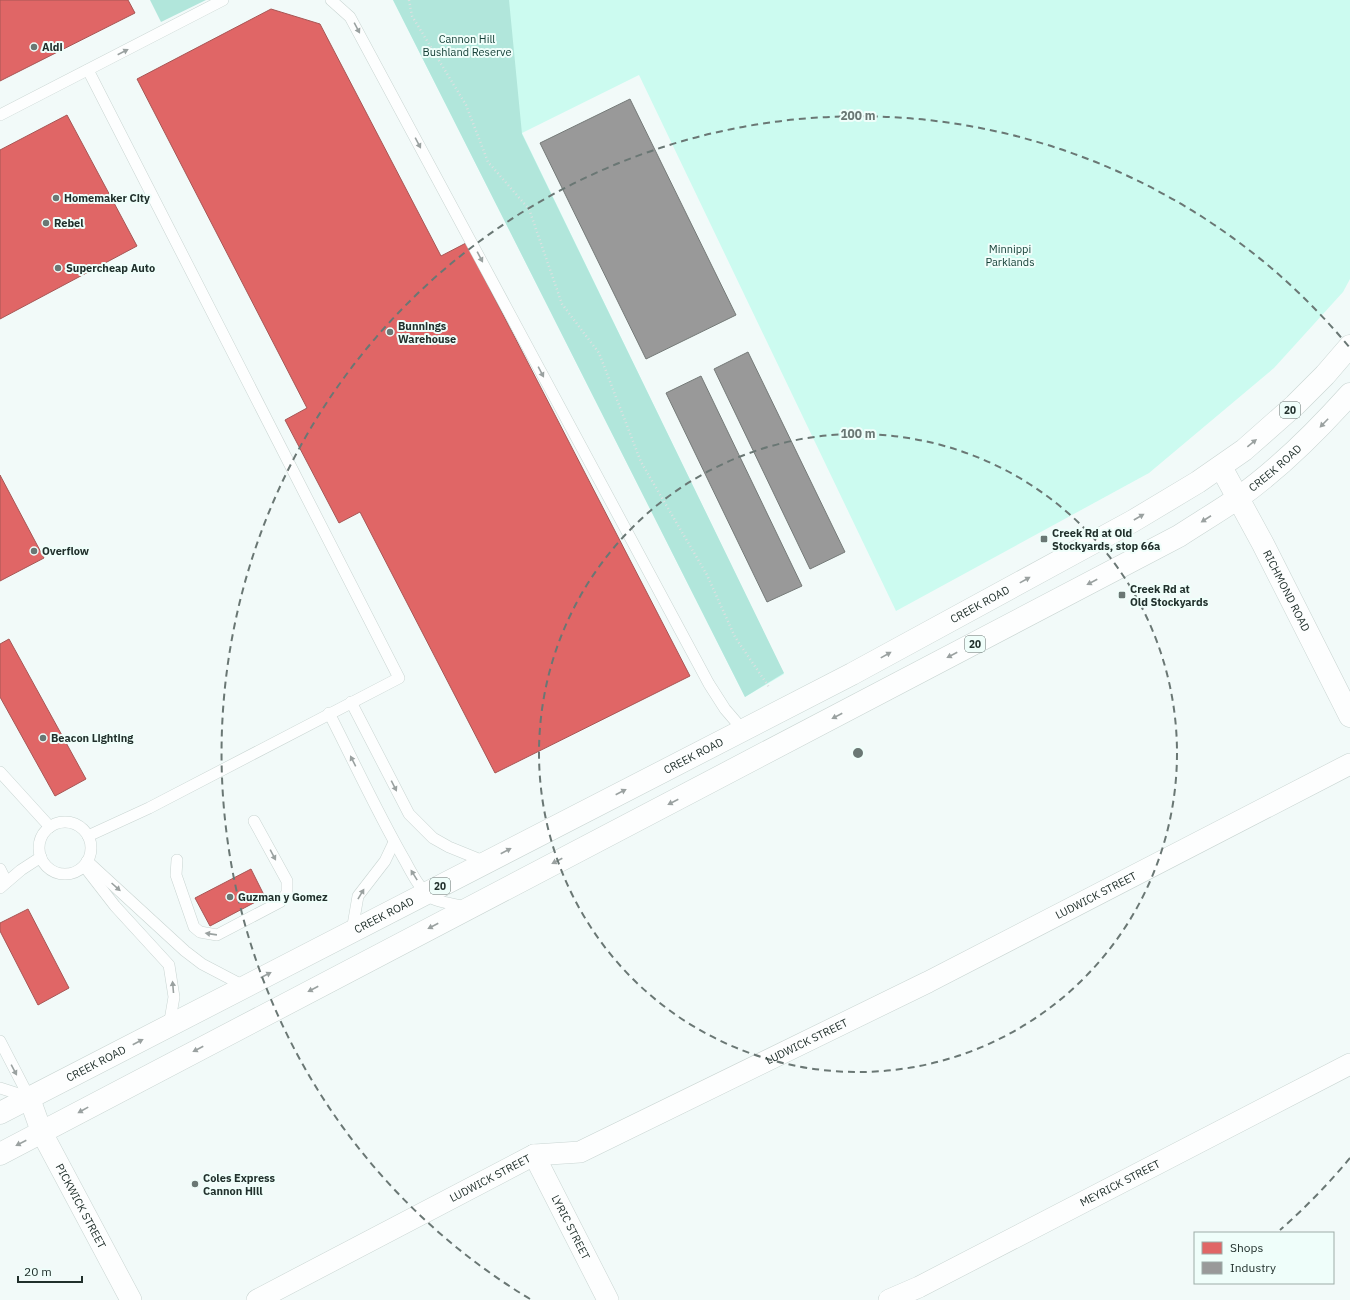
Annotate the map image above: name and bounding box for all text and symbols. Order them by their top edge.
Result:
one-way arrow [353,22,360,34]
park label: Cannon Hill Bushland Reserve [423,32,511,59]
place label: Aldi [42,40,63,54]
marker: Aldi [29,42,39,52]
one-way arrow [117,48,129,55]
text: 200 m [840,108,876,123]
one-way arrow [415,137,421,149]
place label: Homemaker City [64,191,150,205]
marker: Homemaker City [51,193,61,203]
place label: Rebel [54,216,84,230]
marker: Rebel [41,218,51,228]
park label: Minnippi Parklands [985,242,1035,269]
one-way arrow [476,251,483,263]
place label: Supercheap Auto [66,261,155,275]
marker: Supercheap Auto [53,263,63,273]
place label: Bunnings Warehouse [398,319,456,346]
marker: Bunnings Warehouse [385,327,395,337]
one-way arrow [538,366,544,378]
road number: 20 [1280,402,1300,418]
one-way arrow [1319,418,1329,428]
text: 100 m [840,426,876,441]
one-way arrow [1247,438,1258,447]
street label: CREEK ROAD [1246,441,1304,495]
one-way arrow [1133,514,1145,521]
one-way arrow [1201,515,1211,523]
place label: Creek Rd at Old Stockyards, stop 66a [1052,526,1160,553]
marker: Creek Rd at Old Stockyards, stop 66a [1039,534,1049,544]
place label: Overflow [42,544,90,558]
marker: Overflow [29,546,39,556]
street label: RICHMOND ROAD [1260,548,1313,634]
one-way arrow [1019,576,1031,583]
one-way arrow [1086,578,1098,585]
place label: Creek Rd at Old Stockyards [1130,582,1209,609]
street label: CREEK ROAD [948,583,1012,626]
marker: Creek Rd at Old Stockyards [1117,590,1127,600]
road number: 20 [965,636,985,652]
one-way arrow [880,652,892,658]
one-way arrow [947,652,958,659]
one-way arrow [832,713,843,719]
place label: Beacon Lighting [51,731,134,745]
marker: Beacon Lighting [38,733,48,743]
street label: CREEK ROAD [661,735,726,777]
centre of rings [851,746,865,760]
one-way arrow [350,755,356,766]
one-way arrow [391,781,398,792]
one-way arrow [616,788,627,795]
one-way arrow [667,799,679,805]
one-way arrow [500,848,512,855]
one-way arrow [270,849,276,861]
one-way arrow [552,858,563,865]
street label: LUDWICK STREET [1053,868,1139,922]
one-way arrow [410,869,417,881]
road number: 20 [430,878,450,894]
one-way arrow [111,882,121,892]
one-way arrow [357,888,364,900]
place label: Guzman y Gomez [238,890,328,904]
marker: Guzman y Gomez [225,892,235,902]
street label: CREEK ROAD [352,894,416,936]
one-way arrow [427,922,439,929]
one-way arrow [205,931,218,937]
one-way arrow [260,972,272,978]
one-way arrow [169,981,176,993]
one-way arrow [307,986,319,992]
street label: LUDWICK STREET [763,1015,851,1067]
one-way arrow [133,1038,144,1045]
street label: CREEK ROAD [64,1042,128,1085]
one-way arrow [192,1046,203,1053]
one-way arrow [11,1064,17,1075]
one-way arrow [77,1107,89,1113]
one-way arrow [15,1140,27,1146]
street label: LUDWICK STREET [447,1151,534,1205]
street label: MEYRICK STREET [1078,1156,1163,1210]
street label: PICKWICK STREET [53,1161,110,1251]
place label: Coles Express Cannon Hill [203,1171,276,1198]
marker: Coles Express Cannon Hill [190,1179,200,1189]
street label: LYRIC STREET [548,1192,593,1263]
legend [1194,1232,1334,1284]
text: Shops [1230,1240,1263,1255]
scale bar [18,1258,82,1284]
text: Industry [1230,1260,1276,1275]
text: 20 m [24,1264,52,1279]

